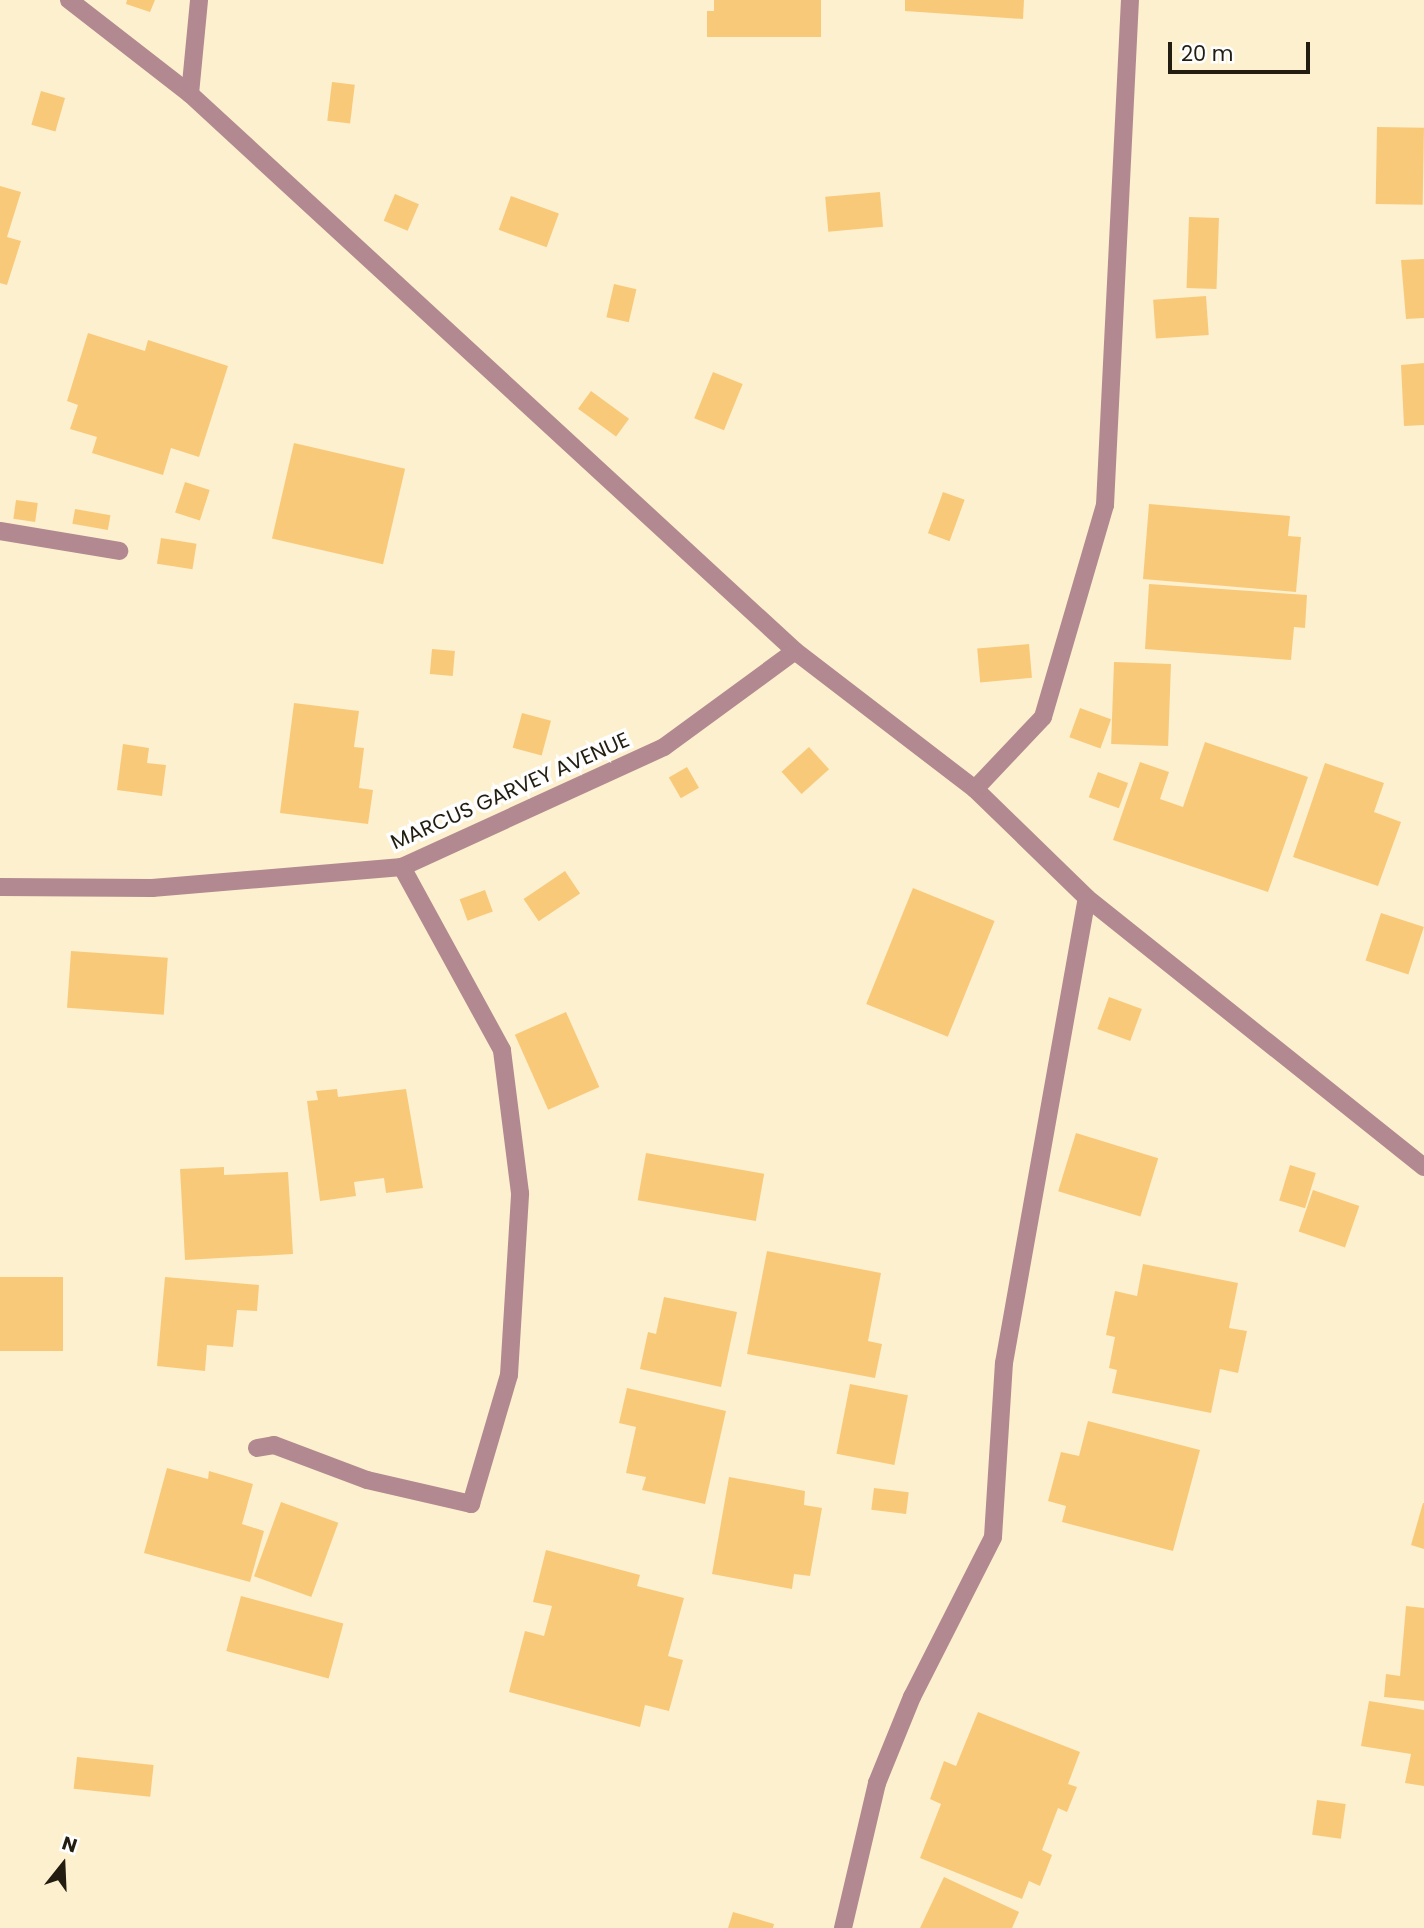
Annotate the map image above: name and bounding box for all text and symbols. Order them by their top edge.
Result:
scale bar [1172,28,1314,72]
text: 20 m [1181,39,1234,68]
street label: MARCUS GARVEY AVENUE [387,727,633,855]
north arrow [28,1830,98,1900]
text: N [59,1830,81,1860]

